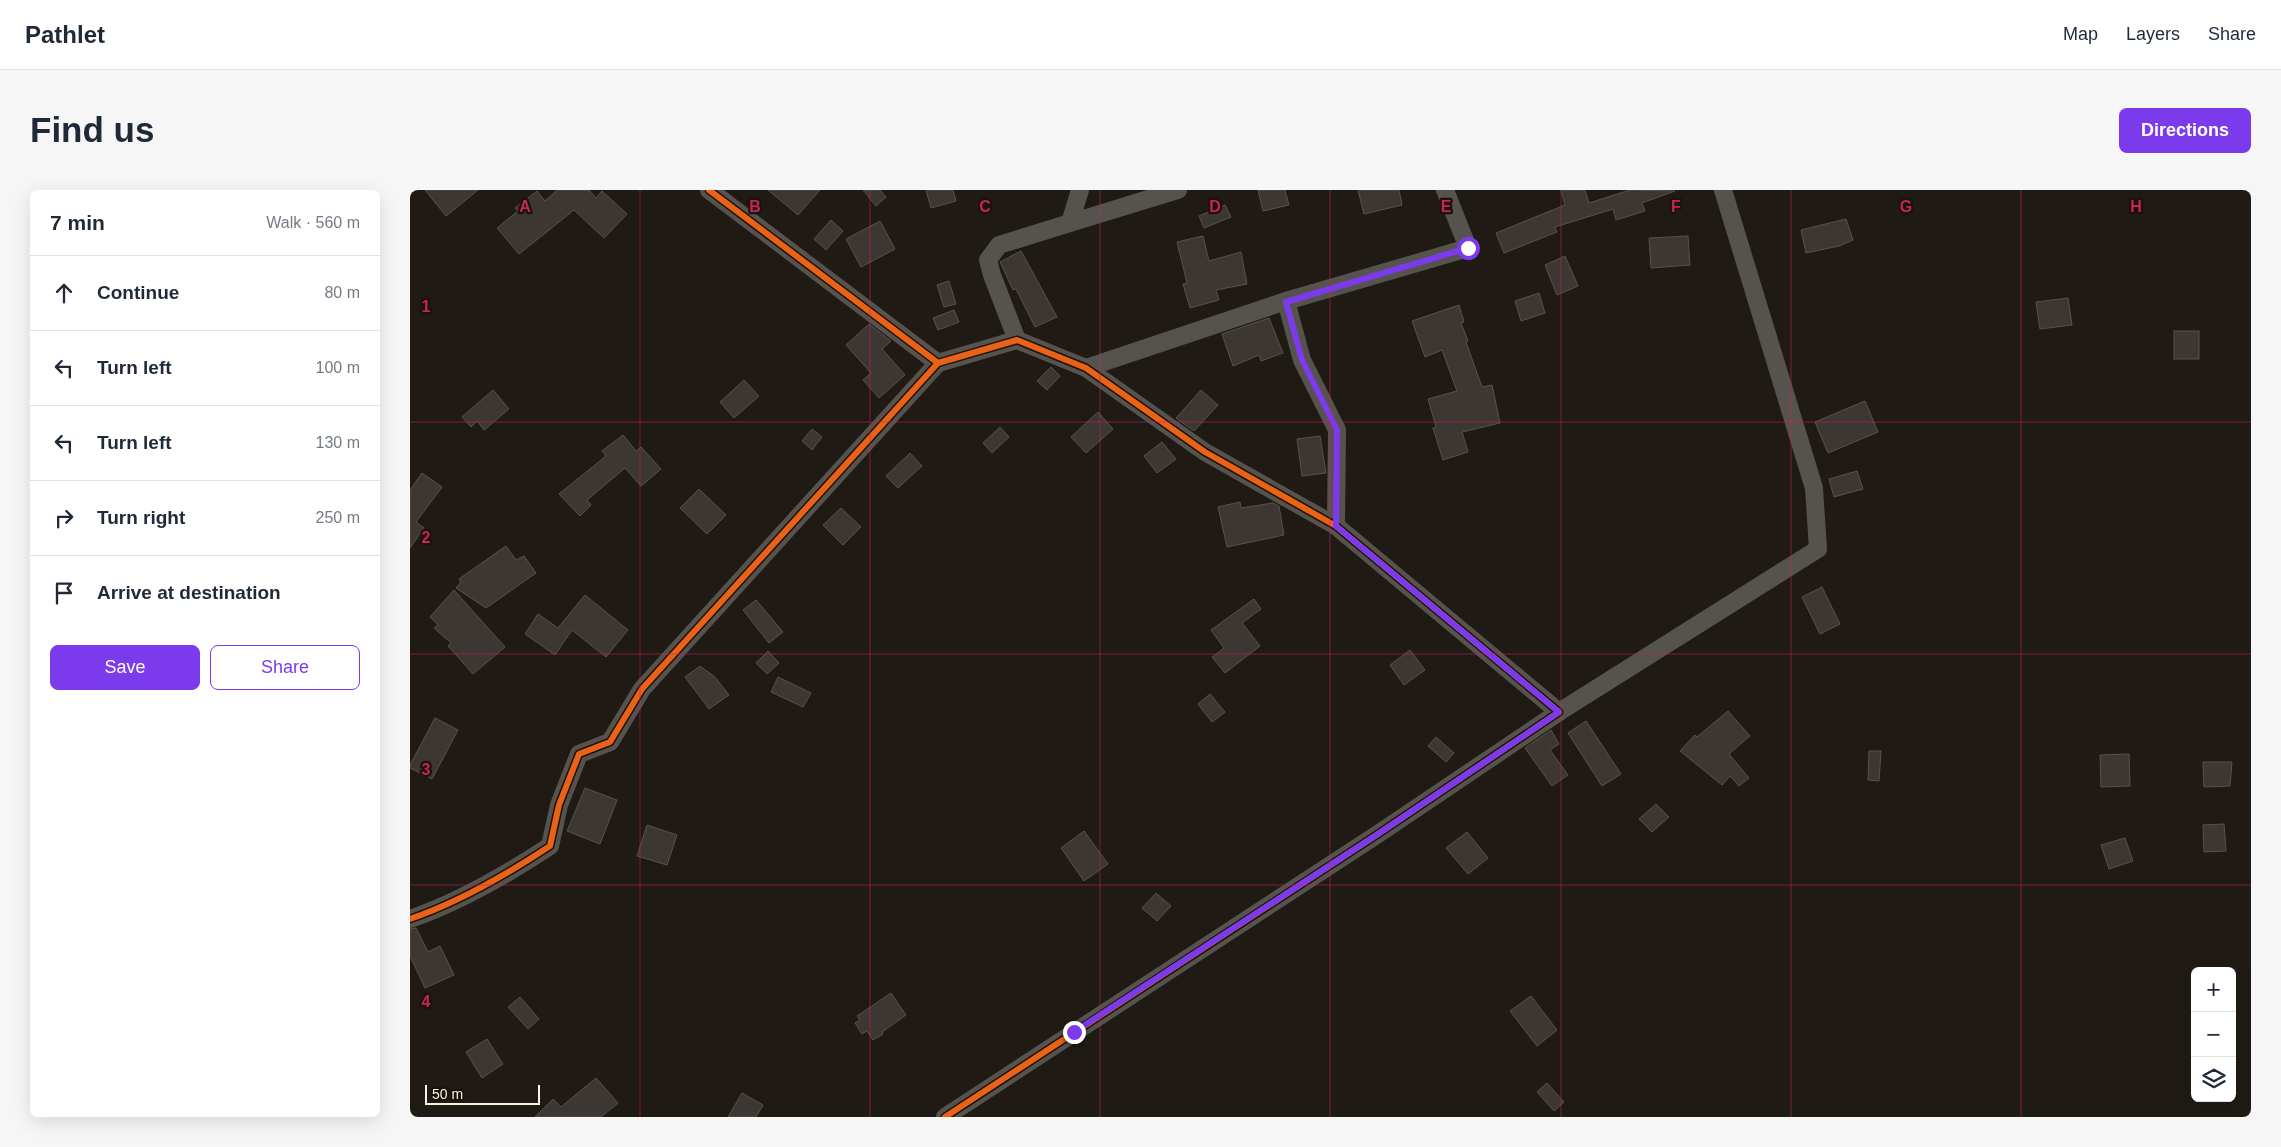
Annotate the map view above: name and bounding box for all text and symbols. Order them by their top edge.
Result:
text: Pathlet [25,21,105,48]
text: Map [2063,24,2098,44]
text: Layers [2126,24,2180,44]
text: Share [2208,24,2256,44]
button: Directions [2119,108,2251,153]
text: Find us [30,110,154,149]
text: A [519,198,531,215]
text: B [749,198,761,215]
text: C [979,198,991,215]
text: D [1209,198,1221,215]
text: E [1441,198,1452,215]
text: F [1671,198,1681,215]
text: G [1900,198,1912,215]
text: H [2130,198,2142,215]
text: 7 min [50,211,105,234]
text: Walk · 560 m [266,214,360,231]
route start [1457,237,1480,260]
icon: ahead [50,279,78,307]
text: Continue [97,282,179,303]
text: 80 m [324,284,360,301]
text: 1 [422,298,431,315]
icon: left [50,354,78,382]
text: Turn left [97,357,172,378]
text: 100 m [316,359,360,376]
icon: left [50,429,78,457]
text: Turn left [97,432,172,453]
text: 130 m [316,434,360,451]
icon: right [50,504,78,532]
text: Turn right [97,507,185,528]
text: 250 m [316,509,360,526]
text: 2 [422,529,431,546]
icon: arrive [50,579,78,607]
text: Arrive at destination [97,582,281,603]
button: Save [50,645,200,690]
button: Share [210,645,360,690]
text: 3 [422,761,431,778]
map controls [2191,967,2236,1102]
button: + [2191,967,2236,1012]
text: 4 [422,993,431,1010]
button: − [2191,1012,2236,1057]
route end [1063,1021,1086,1044]
button: layers [2191,1057,2236,1102]
scale bar [425,1082,540,1105]
text: 50 m [432,1086,463,1102]

